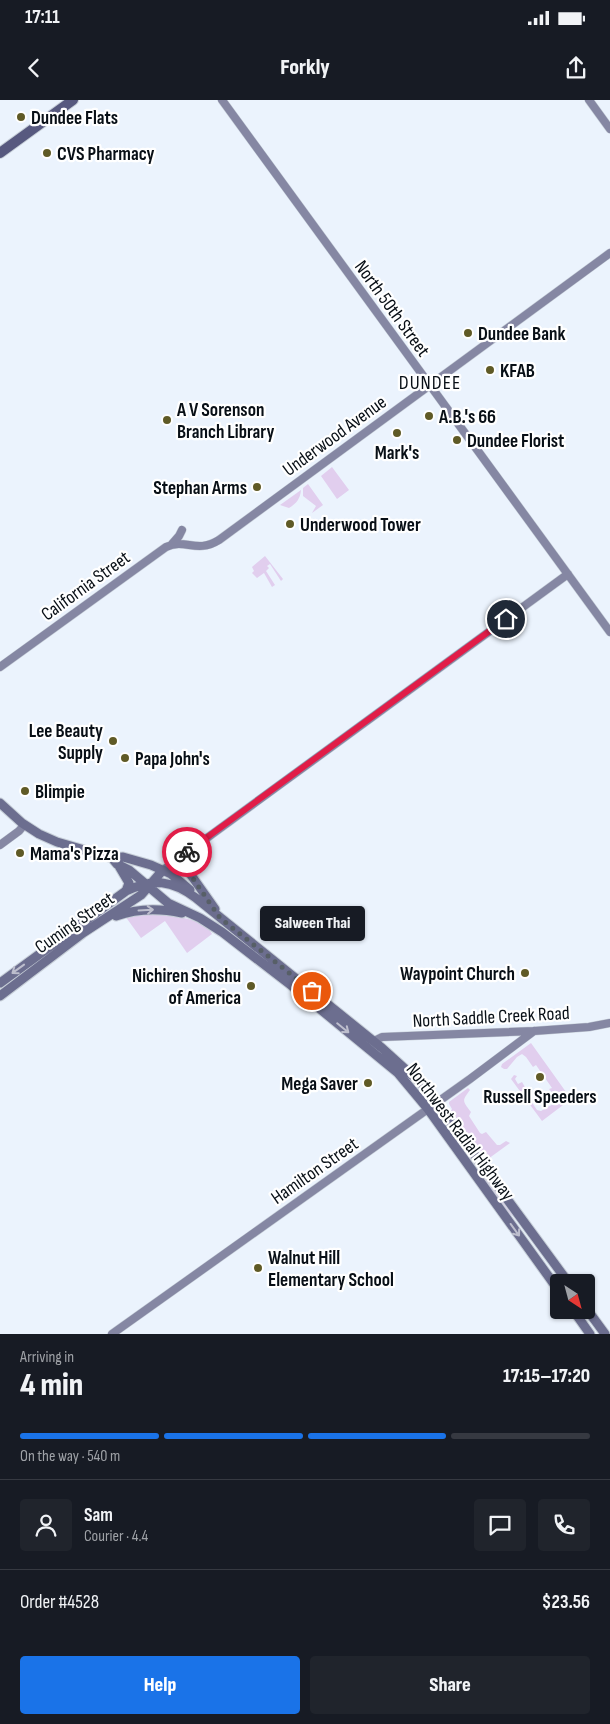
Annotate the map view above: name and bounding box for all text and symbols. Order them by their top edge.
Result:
text: 17:11 [25,6,60,29]
icon: back [20,54,48,82]
text: Forkly [280,54,330,81]
icon: share [562,54,590,82]
place label: Dundee Flats [31,107,118,130]
marker: Dundee Flats [15,111,27,123]
place label: CVS Pharmacy [57,143,155,166]
marker: CVS Pharmacy [41,147,53,159]
street label: North 50th Street [349,256,435,362]
place label: Dundee Bank [478,323,565,346]
marker: Dundee Bank [462,327,474,339]
place label: KFAB [500,360,535,383]
marker: KFAB [484,364,496,376]
district label: DUNDEE [399,371,461,395]
street label: Underwood Avenue [279,391,391,482]
place label: A V Sorenson Branch Library [176,399,274,444]
place label: A.B.'s 66 [438,406,496,429]
marker: A.B.'s 66 [423,410,435,422]
marker: A V Sorenson Branch Library [161,414,173,426]
marker: Mark's [391,427,403,439]
place label: Dundee Florist [467,430,564,453]
marker: Dundee Florist [451,434,463,446]
place label: Mark's [375,442,419,465]
place label: Stephan Arms [153,477,247,500]
marker: Stephan Arms [251,481,263,493]
place label: Underwood Tower [300,514,421,537]
marker: Underwood Tower [284,518,296,530]
street label: California Street [37,546,135,626]
pin [485,598,527,640]
icon: home [492,605,520,633]
place label: Lee Beauty Supply [29,720,103,765]
marker: Lee Beauty Supply [107,735,119,747]
place label: Papa John's [135,748,210,771]
marker: Papa John's [119,752,131,764]
place label: Blimpie [35,781,85,804]
marker: Blimpie [19,785,31,797]
courier [162,827,212,877]
icon: bike [173,838,201,866]
place label: Mama's Pizza [30,843,119,866]
marker: Mama's Pizza [14,847,26,859]
street label: Cuming Street [31,887,119,959]
one-way arrow [137,905,153,914]
callout: Salween Thai [260,906,364,941]
text: Salween Thai [275,914,350,933]
place label: Waypoint Church [400,963,515,986]
one-way arrow [11,964,25,974]
place label: Nichiren Shoshu of America [132,965,241,1010]
marker: Waypoint Church [519,967,531,979]
pin [291,970,333,1012]
icon: bag [298,977,326,1005]
marker: Nichiren Shoshu of America [245,980,257,992]
street label: North Saddle Creek Road [412,1002,570,1033]
one-way arrow [336,1022,349,1033]
street label: Northwest Radial Highway [401,1059,519,1206]
marker: Russell Speeders [534,1071,546,1083]
place label: Mega Saver [281,1073,358,1096]
marker: Mega Saver [362,1077,374,1089]
place label: Russell Speeders [483,1086,597,1109]
street label: Hamilton Street [267,1133,363,1210]
one-way arrow [510,1223,520,1237]
place label: Walnut Hill Elementary School [268,1247,394,1292]
marker: Walnut Hill Elementary School [252,1262,264,1274]
north arrow [550,1274,595,1319]
map controls [550,1274,595,1319]
text: Arriving in [20,1348,74,1367]
text: 17:15–17:20 [503,1365,590,1388]
text: 4 min [20,1366,83,1405]
text: On the way · 540 m [20,1447,120,1466]
button: person [20,1499,72,1551]
button: chat [474,1499,526,1551]
button: phone [538,1499,590,1551]
text: Sam [84,1504,113,1527]
text: Courier · 4.4 [84,1527,148,1546]
text: Order #4528 [20,1591,99,1614]
text: $23.56 [542,1591,590,1614]
button: Help [20,1656,300,1714]
button: Share [310,1656,590,1714]

